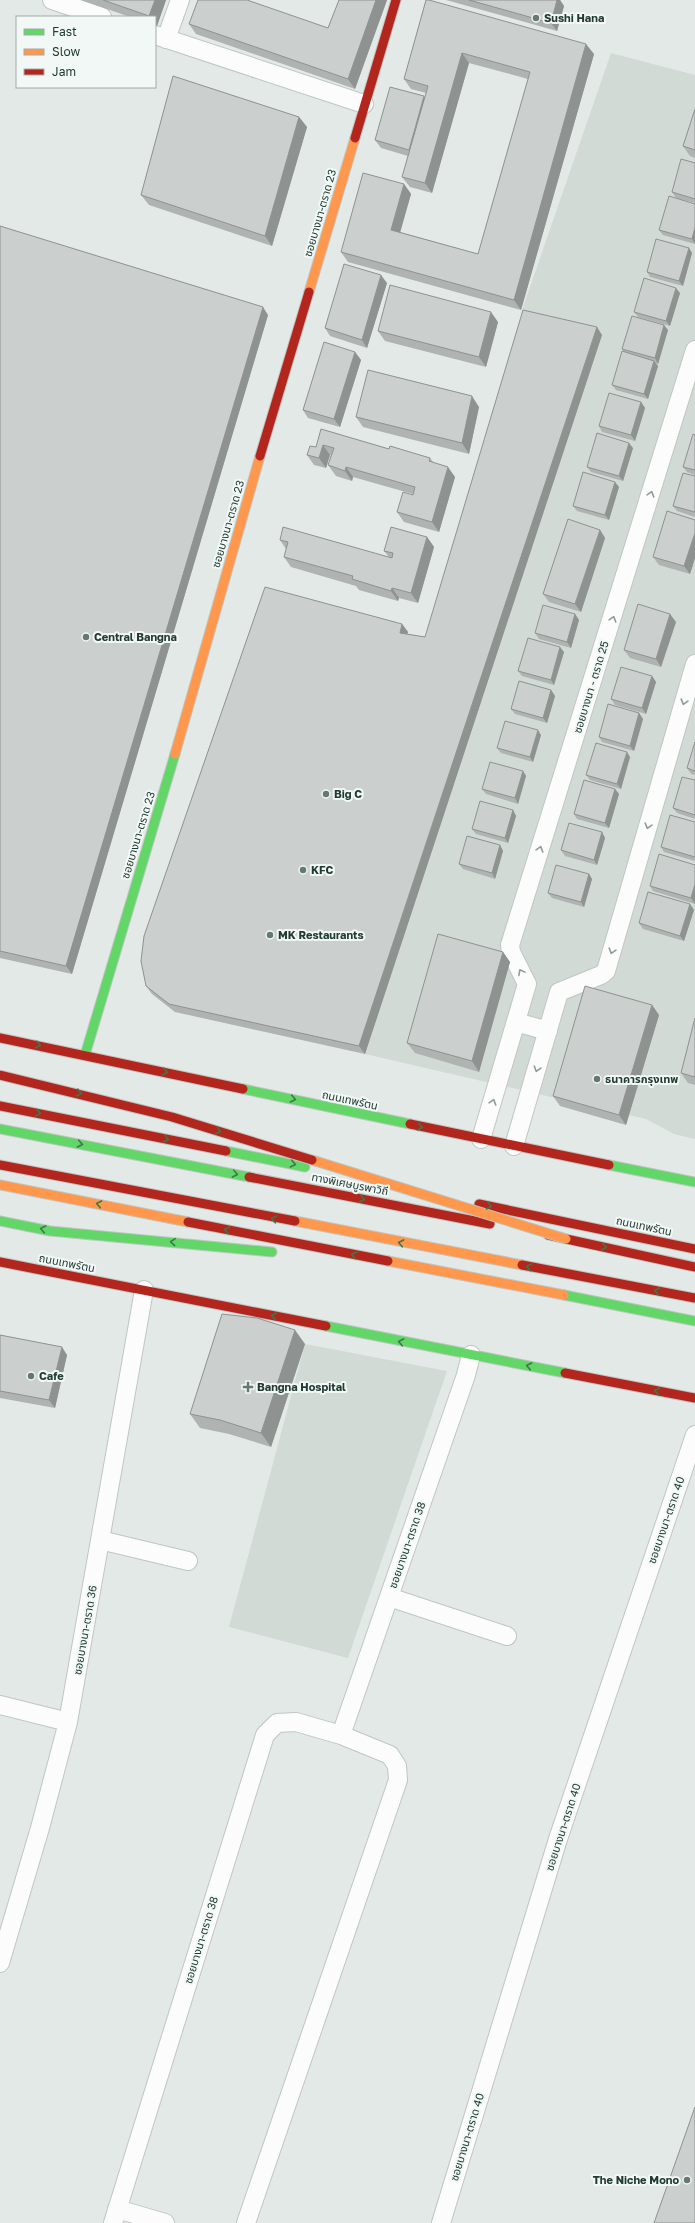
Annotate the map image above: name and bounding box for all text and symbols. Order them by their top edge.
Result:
place label: Sushi Hana [544,11,604,24]
marker: Sushi Hana [531,13,541,23]
legend [16,16,156,88]
text: Fast [52,24,77,39]
text: Slow [52,44,80,59]
text: Jam [52,64,76,79]
street label: ซอยบางนา-ตราด 23 [301,168,338,258]
street label: ซอยบางนา-ตราด 23 [209,479,246,569]
one-way arrow [646,491,655,498]
one-way arrow [608,615,616,622]
place label: Central Bangna [94,630,177,643]
marker: Central Bangna [81,632,91,642]
street label: ซอยบางนา - ตราด 25 [570,639,611,735]
one-way arrow [680,698,689,705]
place label: Big C [334,787,362,800]
marker: Big C [321,789,331,799]
street label: ซอยบางนา-ตราด 23 [118,790,157,880]
one-way arrow [644,823,653,830]
one-way arrow [535,846,544,853]
place label: KFC [311,863,334,876]
marker: KFC [298,865,308,875]
place label: MK Restaurants [278,928,364,941]
marker: MK Restaurants [265,930,275,940]
one-way arrow [608,948,617,955]
one-way arrow [518,969,526,976]
one-way arrow [35,1041,41,1049]
one-way arrow [533,1065,542,1072]
one-way arrow [162,1068,169,1076]
place label: ธนาคารกรุงเทพ [605,1072,678,1086]
marker: ธนาคารกรุงเทพ [592,1074,602,1084]
street label: ถนนเทพรัตน [321,1087,379,1112]
one-way arrow [76,1089,82,1097]
one-way arrow [289,1095,296,1103]
one-way arrow [488,1099,497,1106]
one-way arrow [35,1109,41,1117]
one-way arrow [417,1122,423,1130]
one-way arrow [214,1126,221,1135]
one-way arrow [163,1134,169,1142]
one-way arrow [76,1139,83,1148]
one-way arrow [290,1160,296,1168]
one-way arrow [232,1169,238,1177]
street label: ทางพิเศษบูรพาวิถี [310,1170,390,1198]
one-way arrow [359,1194,365,1202]
one-way arrow [96,1201,102,1209]
one-way arrow [486,1201,492,1209]
street label: ถนนเทพรัตน [615,1213,673,1238]
one-way arrow [270,1215,277,1223]
one-way arrow [40,1226,46,1234]
one-way arrow [224,1226,230,1234]
one-way arrow [170,1238,176,1247]
one-way arrow [398,1239,404,1247]
one-way arrow [601,1242,607,1250]
street label: ถนนเทพรัตน [38,1251,96,1274]
one-way arrow [351,1251,358,1259]
one-way arrow [526,1263,532,1272]
one-way arrow [654,1288,660,1296]
one-way arrow [271,1313,277,1321]
one-way arrow [398,1338,405,1346]
one-way arrow [526,1363,532,1371]
place label: Cafe [39,1369,64,1382]
marker: Cafe [26,1371,36,1381]
place label: Bangna Hospital [257,1380,346,1393]
marker: Bangna Hospital [242,1381,254,1393]
one-way arrow [654,1387,660,1396]
street label: ซอยบางนา-ตราด 40 [645,1474,687,1565]
street label: ซอยบางนา-ตราด 38 [386,1499,428,1590]
street label: ซอยบางนา-ตราด 36 [70,1584,99,1676]
street label: ซอยบางนา-ตราด 40 [542,1781,583,1872]
street label: ซอยบางนา-ตราด 38 [181,1894,220,1985]
street label: ซอยบางนา-ตราด 40 [447,2091,486,2182]
place label: The Niche Mono [593,2173,679,2186]
marker: The Niche Mono [682,2175,692,2185]

